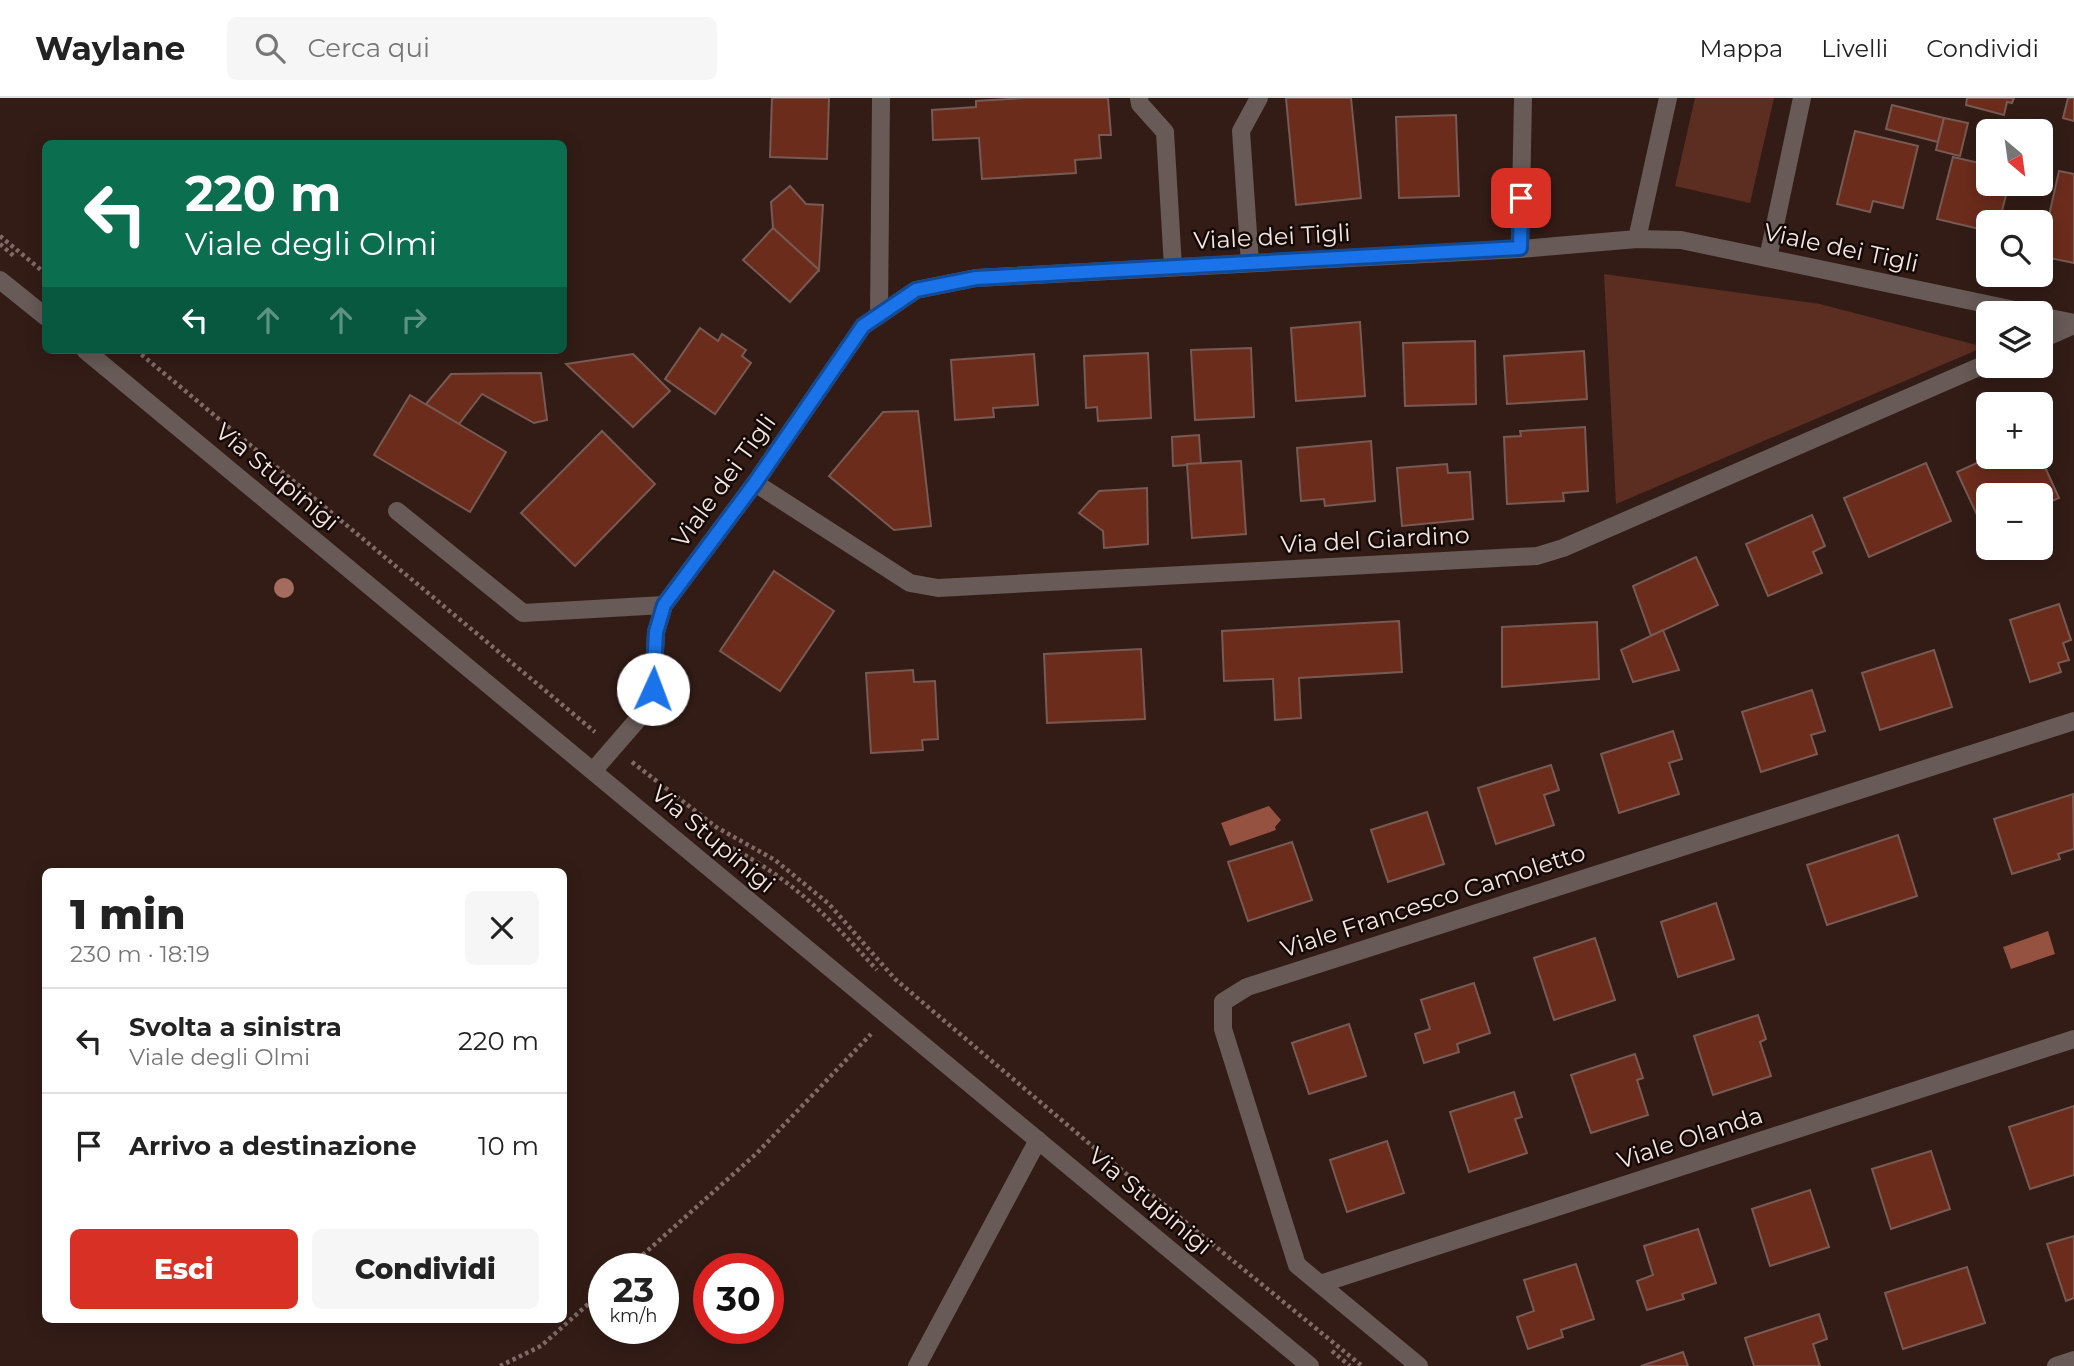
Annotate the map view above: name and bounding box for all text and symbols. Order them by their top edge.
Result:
search box [227,17,717,80]
text: Waylane [35,28,185,68]
icon: search [251,29,289,67]
text: Cerca qui [307,32,430,64]
text: Mappa [1700,34,1783,63]
text: Livelli [1821,34,1888,63]
text: Condividi [1926,34,2039,63]
north arrow [1976,119,2053,196]
map controls [1976,119,2053,560]
text: 220 m [185,164,341,223]
icon: left [70,168,161,259]
pin [1491,168,1551,228]
icon: arrive [1502,179,1540,217]
button: search [1976,210,2053,287]
street label: Viale dei Tigli [1761,217,1921,278]
street label: Viale dei Tigli [1193,218,1351,255]
text: Viale degli Olmi [185,224,437,263]
icon: left [176,301,214,339]
icon: ahead [249,301,287,339]
icon: ahead [322,301,360,339]
icon: right [395,301,433,339]
button: layers [1976,301,2053,378]
button: + [1976,392,2053,469]
street label: Viale dei Tigli [666,409,782,553]
street label: Via Stupinigi [210,417,345,537]
button: − [1976,483,2053,560]
street label: Via del Giardino [1280,520,1470,559]
position arrow [616,652,690,726]
street label: Via Stupinigi [646,779,781,899]
street label: Viale Francesco Camoletto [1277,838,1589,964]
text: 1 min [70,888,186,940]
button: close [465,891,539,965]
text: 230 m · 18:19 [70,940,210,968]
text: Svolta a sinistra [129,1011,342,1043]
icon: left [70,1022,108,1060]
text: 220 m [458,1025,539,1057]
text: Viale degli Olmi [129,1043,310,1071]
street label: Viale Olanda [1613,1100,1766,1175]
icon: arrive [70,1127,108,1165]
text: Arrivo a destinazione [129,1130,417,1162]
text: 10 m [478,1130,539,1162]
street label: Via Stupinigi [1083,1141,1218,1261]
button: Esci [70,1229,298,1309]
button: Condividi [312,1229,539,1309]
speed limit sign: 30 [693,1253,784,1344]
text: 23 [613,1268,654,1311]
text: km/h [609,1305,658,1327]

